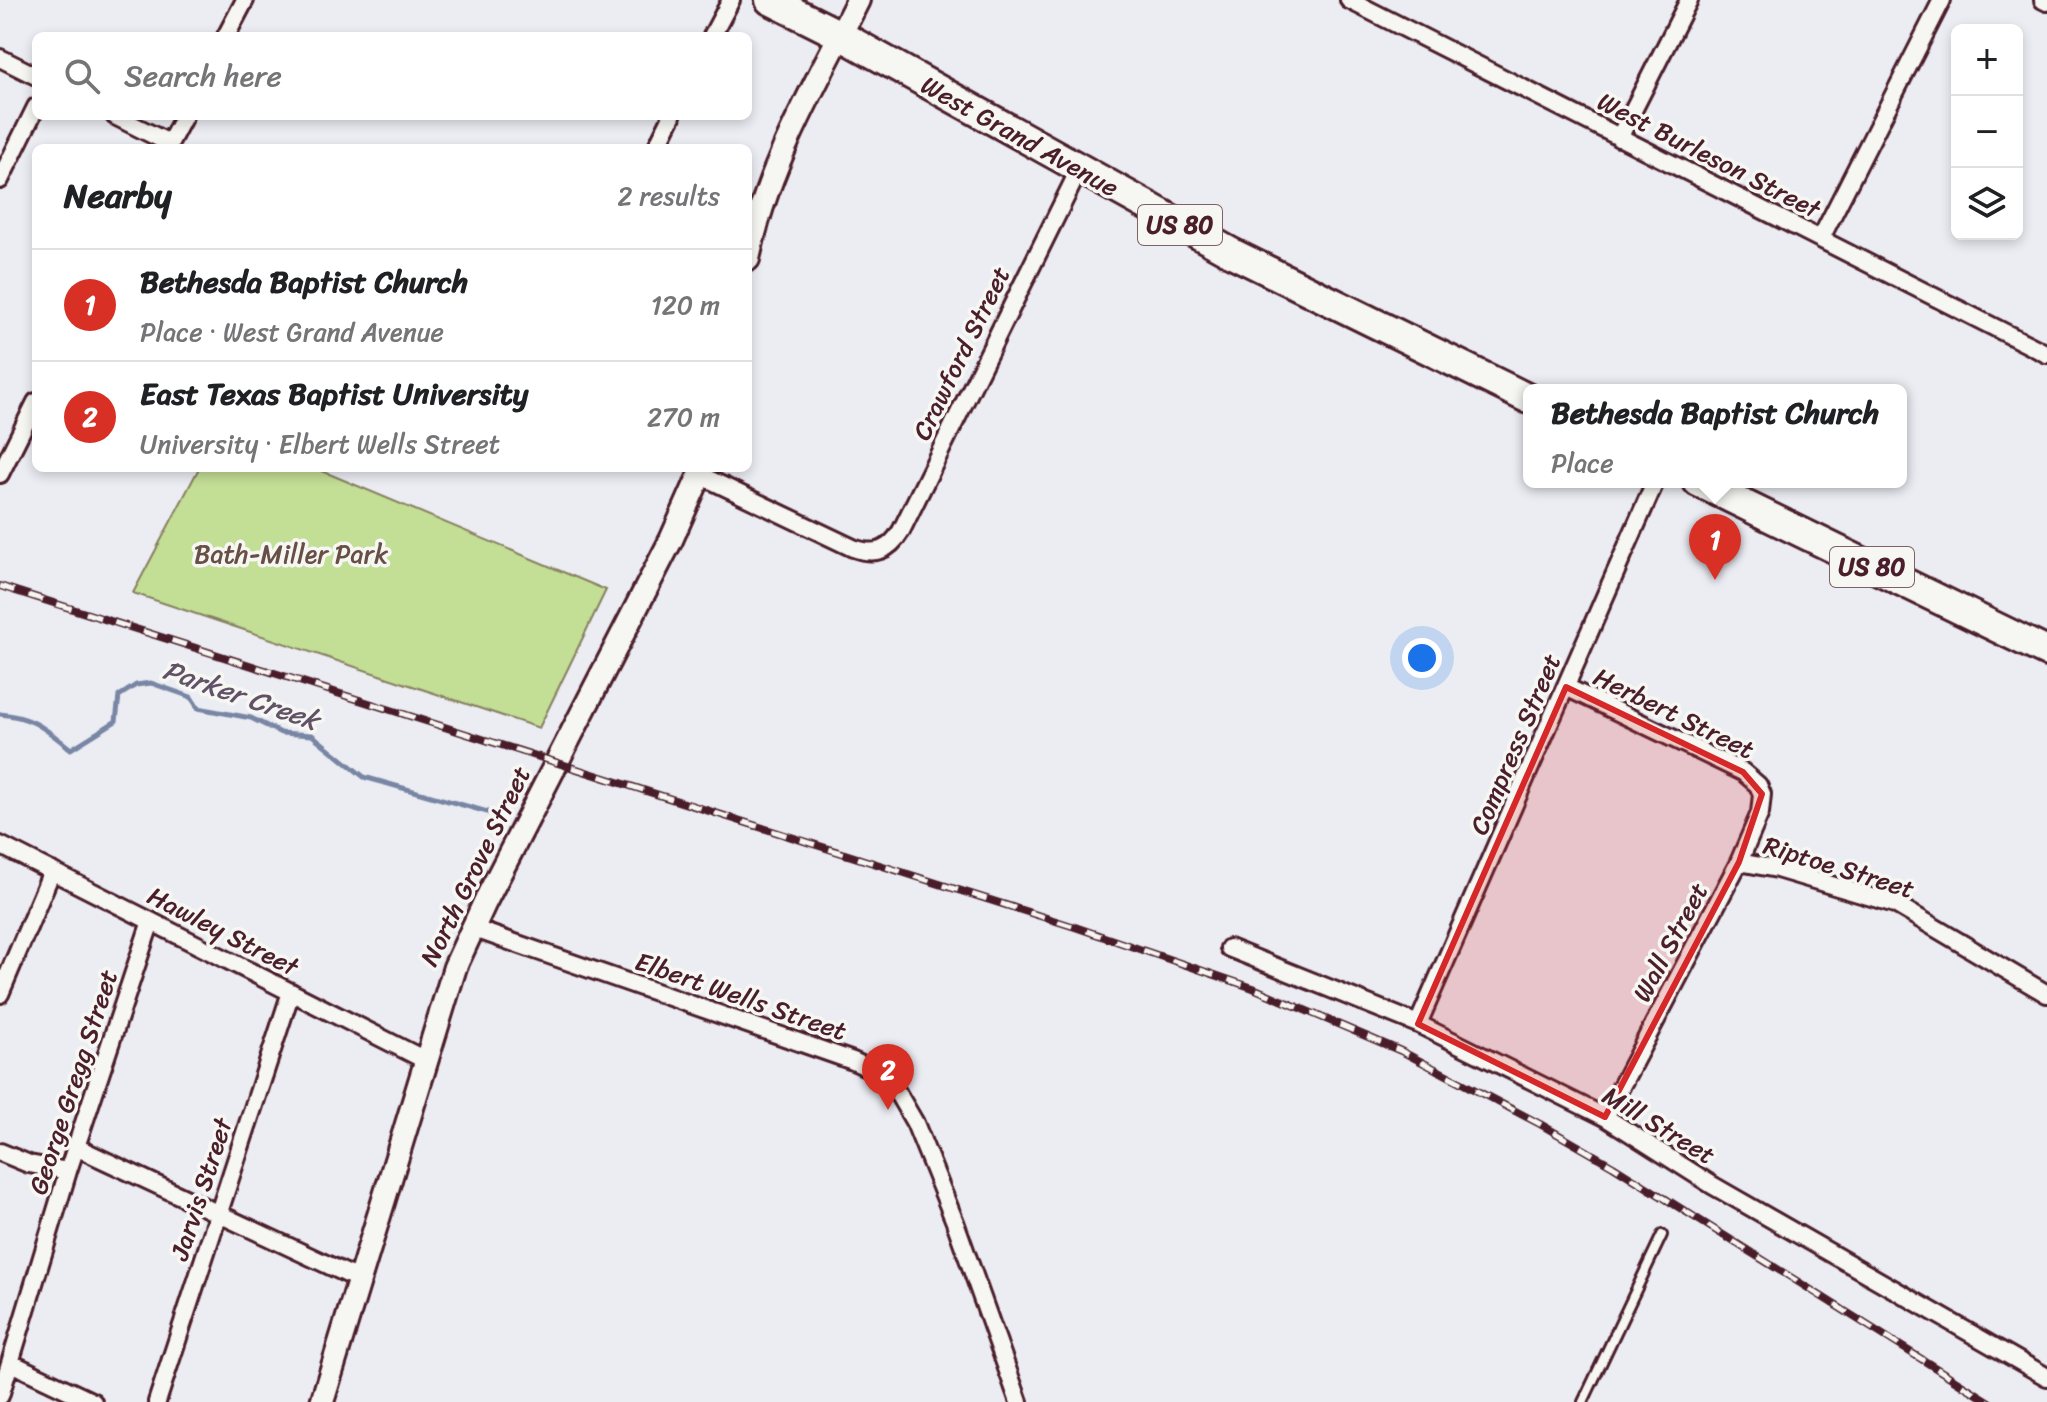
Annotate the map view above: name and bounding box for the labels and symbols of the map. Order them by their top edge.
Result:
street label: West Grand Avenue [912,62,1128,210]
street label: West Burleson Street [1589,79,1830,232]
road number: US 80 [1138,205,1222,245]
street label: Crawford Street [899,258,1023,448]
pin: 1 [1689,514,1741,580]
park label: Bath-Miller Park [194,531,388,577]
road number: US 80 [1830,547,1914,587]
your location [1402,638,1442,678]
water label: Parker Creek [156,645,329,746]
street label: Compress Street [1456,646,1574,842]
street label: Herbert Street [1585,654,1763,772]
street label: North Grove Street [407,758,543,974]
street label: Riptoe Street [1758,822,1920,912]
street label: Hawley Street [139,873,308,990]
street label: Wall Street [1619,874,1721,1010]
street label: Elbert Wells Street [629,938,853,1054]
street label: George Gregg Street [15,963,131,1201]
pin: 2 [862,1044,914,1110]
street label: Mill Street [1593,1073,1725,1177]
street label: Jarvis Street [156,1110,246,1267]

